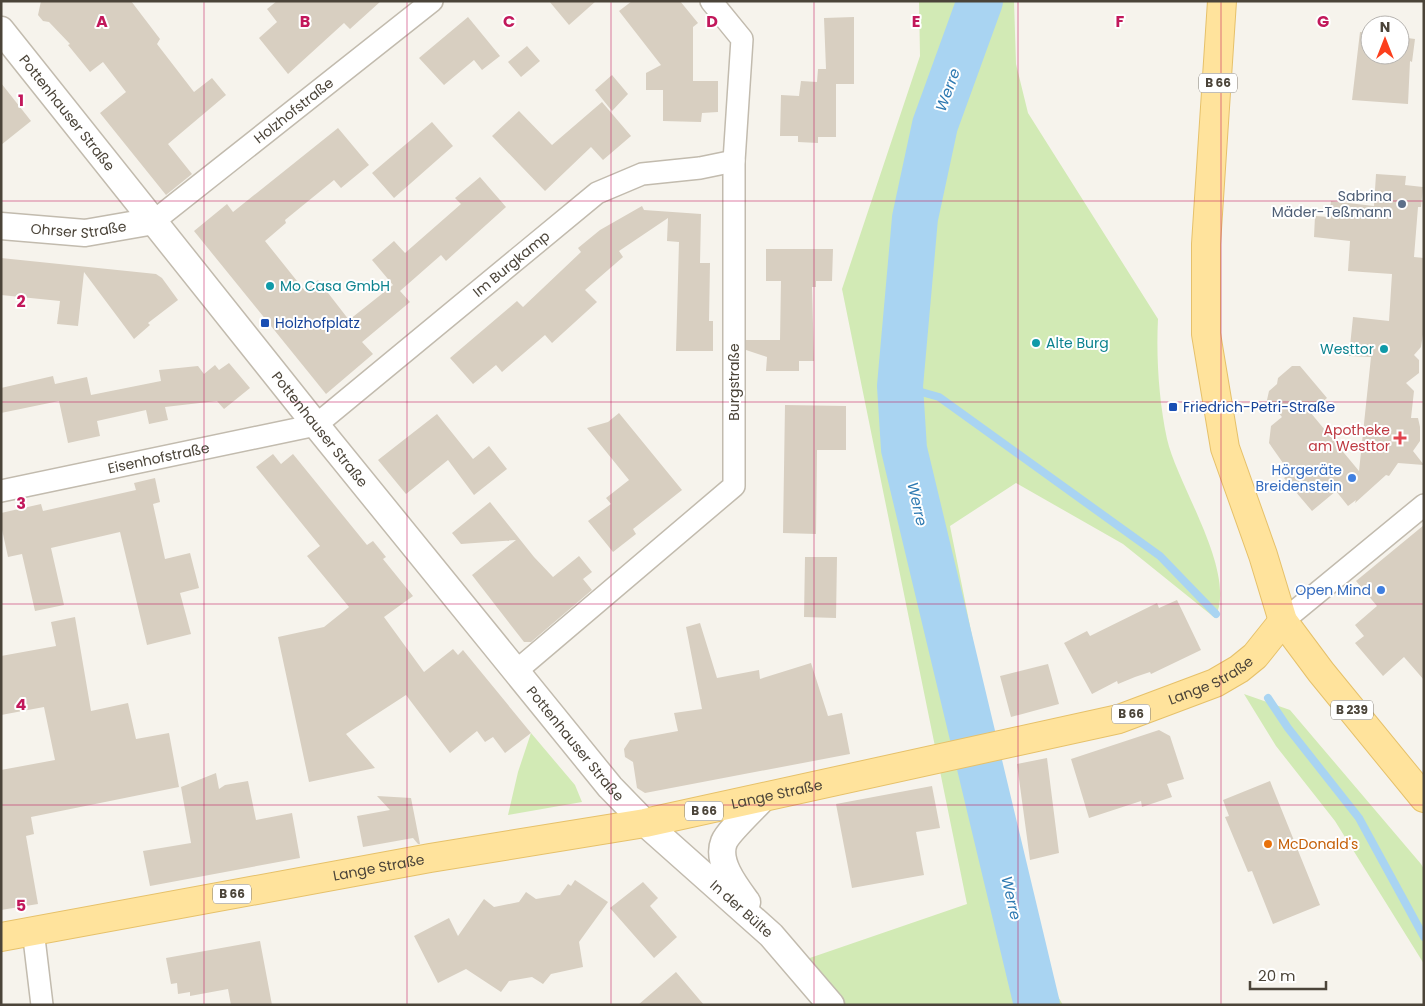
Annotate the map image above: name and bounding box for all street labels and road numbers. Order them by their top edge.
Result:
street label: Pottenhauser Straße [15,51,120,175]
street label: Holzhofstraße [250,73,338,148]
road number: B 66 [1199,74,1237,92]
street label: Ohrser Straße [30,216,128,243]
street label: Im Burgkamp [468,226,554,302]
street label: Burgstraße [724,343,744,421]
street label: Pottenhauser Straße [267,367,373,492]
street label: Eisenhofstraße [106,438,212,478]
street label: Lange Straße [1165,651,1258,710]
street label: Pottenhauser Straße [522,682,629,806]
road number: B 239 [1331,700,1373,720]
road number: B 66 [1112,704,1150,724]
street label: Lange Straße [729,774,825,814]
road number: B 66 [685,801,723,820]
street label: Lange Straße [331,849,426,886]
street label: In der Bülte [706,875,778,942]
road number: B 66 [213,884,251,904]

